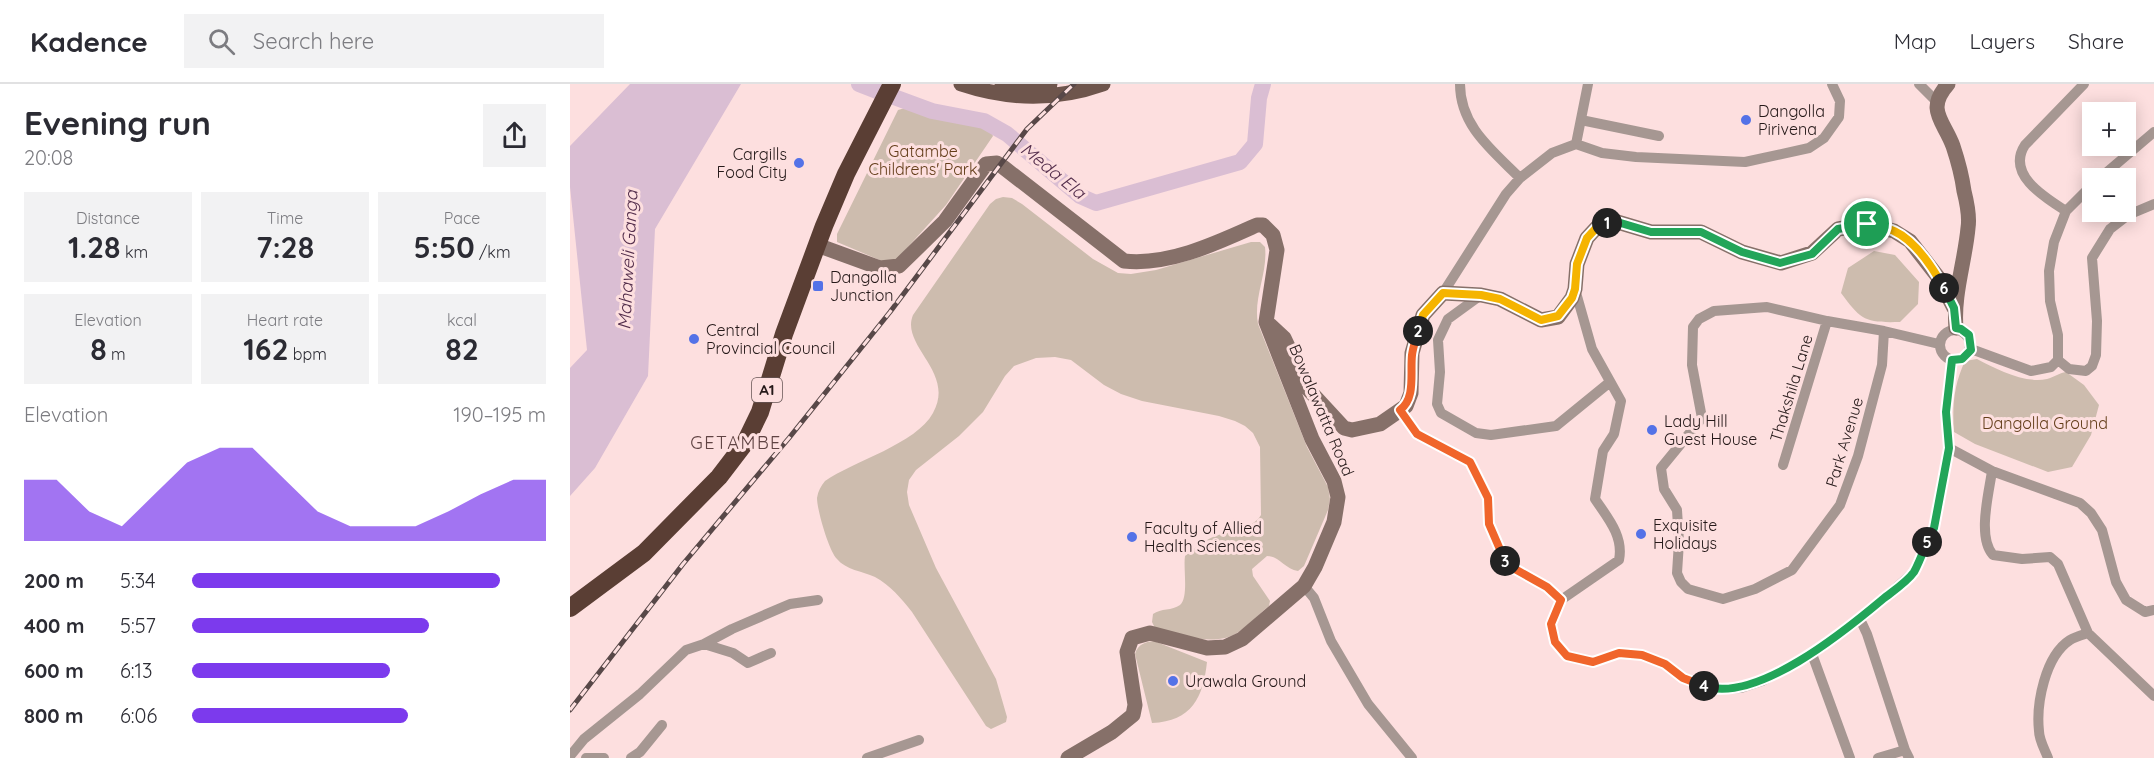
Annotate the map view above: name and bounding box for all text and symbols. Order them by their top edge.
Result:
search box [184,14,604,68]
text: Kadence [30,24,148,59]
icon: search [205,25,238,58]
text: Search here [253,27,374,55]
text: Map [1894,28,1937,54]
text: Layers [1970,28,2035,54]
text: Share [2068,28,2124,54]
place label: Dangolla Pirivena [1758,101,1825,139]
text: Evening run [24,102,211,143]
map controls [2082,102,2136,222]
button: + [2082,102,2136,156]
button: share [483,104,546,167]
marker: Dangolla Pirivena [1739,113,1753,127]
water label: Meda Ela [1016,137,1091,204]
park label: Gatambe Childrens' Park [868,141,978,179]
place label: Cargills Food City [716,144,787,182]
text: 20:08 [24,145,73,170]
marker: Cargills Food City [792,156,806,170]
button: − [2082,168,2136,222]
water label: Mahaweli Ganga [612,189,643,330]
pin [1841,198,1892,249]
icon: arrive [1850,207,1883,240]
text: Distance [76,208,140,228]
text: Time [267,208,303,228]
text: Pace [444,208,480,228]
pin: 1 [1592,208,1622,238]
text: 1 [1604,213,1610,233]
text: 1.28 [68,228,121,266]
text: 7:28 [256,228,314,266]
text: 5:50 [413,228,475,266]
text: km [121,242,148,262]
text: /km [475,242,511,262]
place label: Dangolla Junction [830,267,897,305]
pin: 6 [1929,273,1959,303]
text: 6 [1940,278,1948,298]
marker: Dangolla Junction [811,279,825,293]
text: Elevation [74,310,142,330]
text: Heart rate [247,310,323,330]
text: kcal [447,310,477,330]
pin: 2 [1403,316,1433,346]
place label: Central Provincial Council [706,320,835,358]
text: 2 [1413,321,1423,341]
text: 8 [90,330,107,368]
text: 162 [243,330,288,368]
text: 82 [445,330,479,368]
marker: Central Provincial Council [687,332,701,346]
street label: Thakshila Lane [1765,332,1817,444]
street label: Bowalawatta Road [1285,341,1359,479]
text: m [107,344,126,364]
text: bpm [288,344,327,364]
road number: A1 [752,378,782,402]
street label: Park Avenue [1821,395,1867,489]
text: Elevation [24,402,108,427]
text: 190–195 m [453,402,546,427]
place label: Lady Hill Guest House [1664,411,1757,449]
park label: Dangolla Ground [1982,413,2108,433]
marker: Lady Hill Guest House [1645,423,1659,437]
district label: GETAMBE [690,431,782,454]
place label: Exquisite Holidays [1653,515,1717,553]
place label: Faculty of Allied Health Sciences [1144,518,1262,556]
marker: Exquisite Holidays [1634,527,1648,541]
pin: 5 [1912,527,1942,557]
marker: Faculty of Allied Health Sciences [1125,530,1139,544]
text: 5 [1922,532,1932,552]
pin: 3 [1490,546,1520,576]
text: 3 [1501,551,1509,571]
text: 200 m [24,568,84,593]
text: 5:34 [120,568,156,593]
text: 400 m [24,613,84,638]
text: 5:57 [120,613,156,638]
text: 600 m [24,658,84,683]
text: 6:13 [120,658,152,683]
place label: Urawala Ground [1185,671,1306,691]
pin: 4 [1689,671,1719,701]
marker: Urawala Ground [1166,674,1180,688]
text: 4 [1699,676,1709,696]
text: 800 m [24,703,84,728]
text: 6:06 [120,703,157,728]

